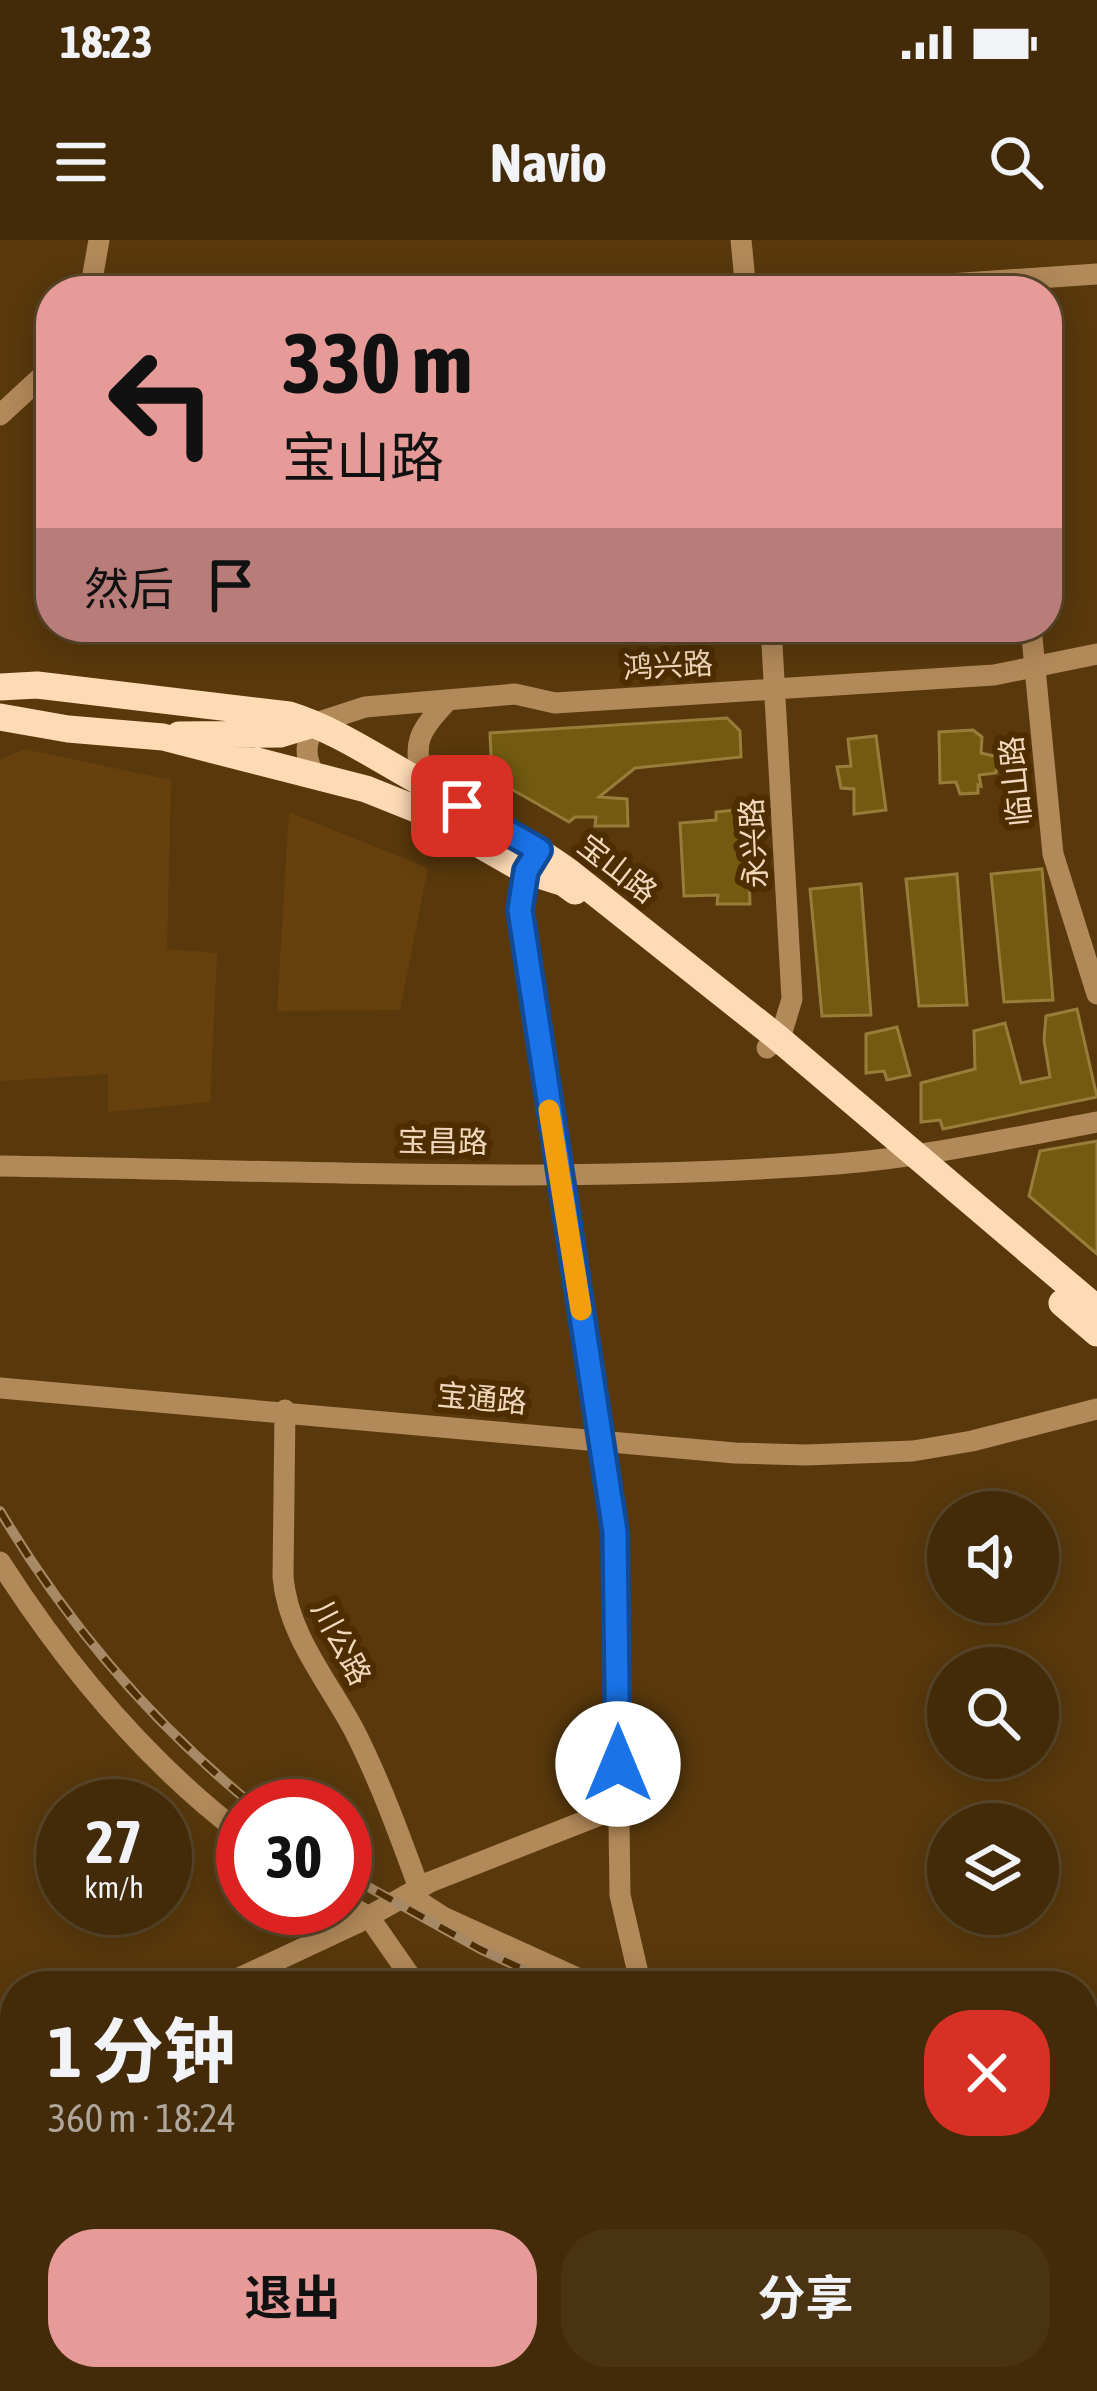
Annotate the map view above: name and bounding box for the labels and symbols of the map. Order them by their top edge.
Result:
street label: 鸿兴路 [622,646,714,684]
street label: 临山路 [993,735,1037,828]
pin [411,755,513,857]
street label: 永兴路 [734,797,772,889]
street label: 宝山路 [572,827,664,909]
street label: 宝昌路 [398,1123,488,1159]
street label: 宝通路 [436,1377,528,1419]
street label: 川公路 [306,1595,378,1690]
position arrow [555,1701,681,1827]
speed limit sign: 30 [216,1779,372,1935]

